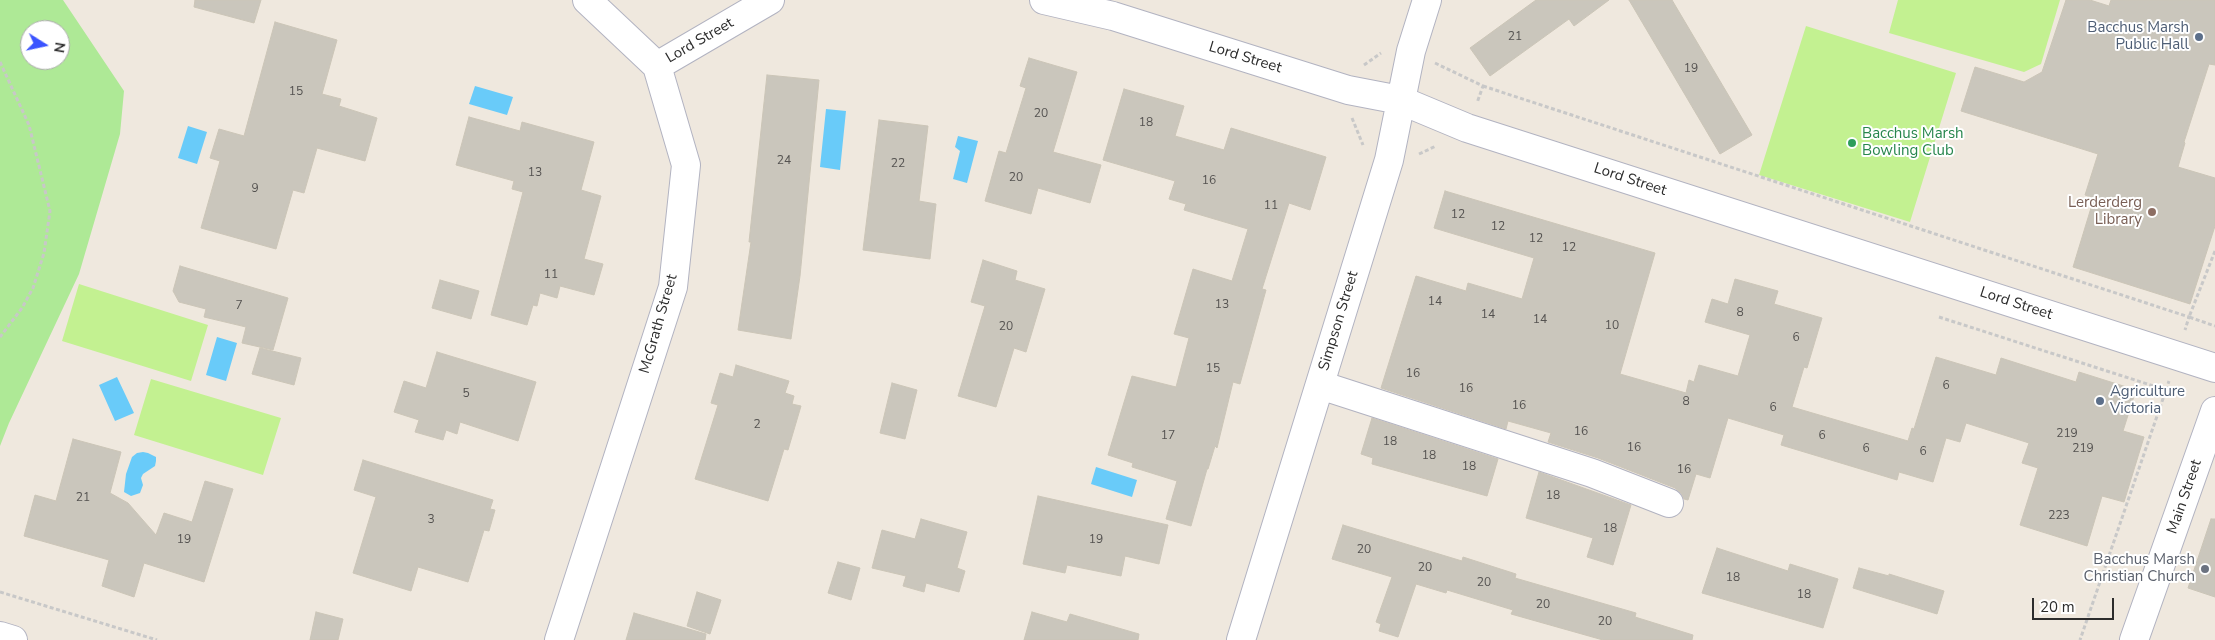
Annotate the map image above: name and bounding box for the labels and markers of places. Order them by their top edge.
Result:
place label: Bacchus Marsh Public Hall [2087,19,2189,54]
marker: Bacchus Marsh Public Hall [2193,31,2205,43]
place label: Bacchus Marsh Bowling Club [1862,125,1964,160]
marker: Bacchus Marsh Bowling Club [1846,137,1858,149]
place label: Lerderderg Library [2068,194,2142,229]
marker: Lerderderg Library [2146,206,2158,218]
place label: Agriculture Victoria [2110,383,2185,418]
marker: Agriculture Victoria [2094,395,2106,407]
place label: Bacchus Marsh Christian Church [2084,551,2195,586]
marker: Bacchus Marsh Christian Church [2199,563,2211,575]

